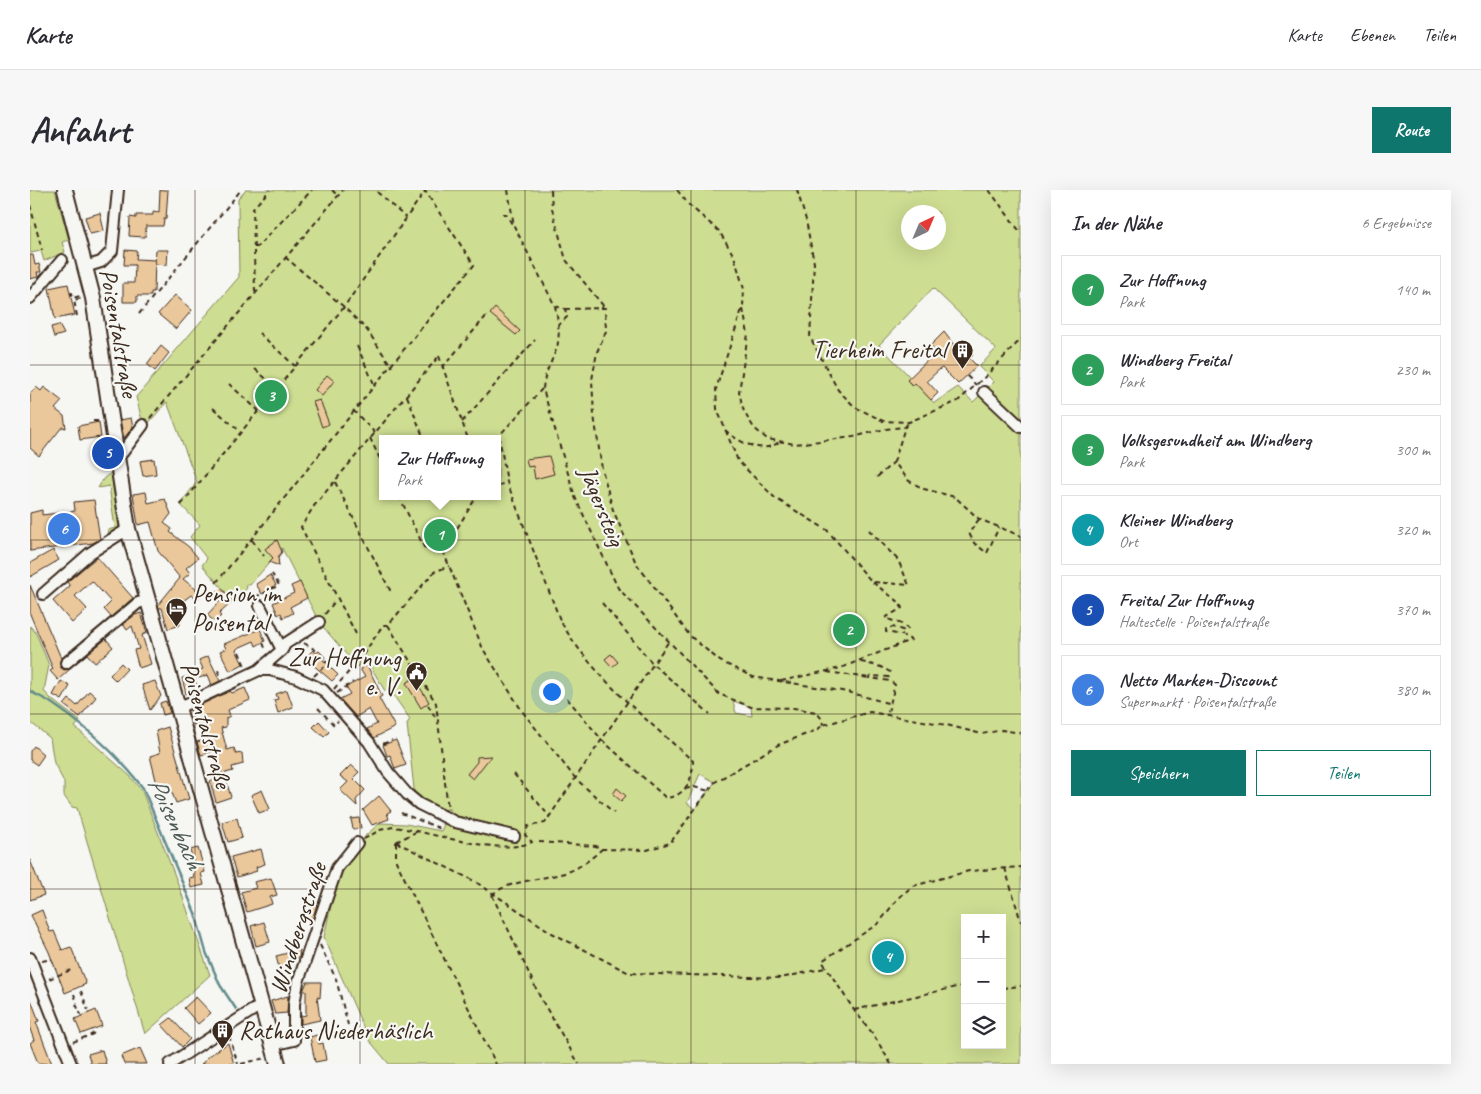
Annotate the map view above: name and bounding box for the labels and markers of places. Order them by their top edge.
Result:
place label: Tierheim Freital [812,334,951,366]
building icon: Tierheim Freital [950,338,974,369]
pin: 3 [255,377,287,415]
pin: 5 [92,434,124,472]
pin: 6 [48,510,80,548]
pin: 1 [424,516,456,554]
place label: Pension im Poisental [192,578,282,639]
hotel icon: Pension im Poisental [164,596,188,627]
pin: 2 [833,611,865,649]
place label: Zur Hoffnung e. V. [288,642,402,703]
public building icon: Zur Hoffnung e. V. [405,660,429,691]
pin: 4 [872,938,904,976]
place label: Rathaus Niederhäslich [239,1015,434,1047]
building icon: Rathaus Niederhäslich [211,1019,235,1050]

